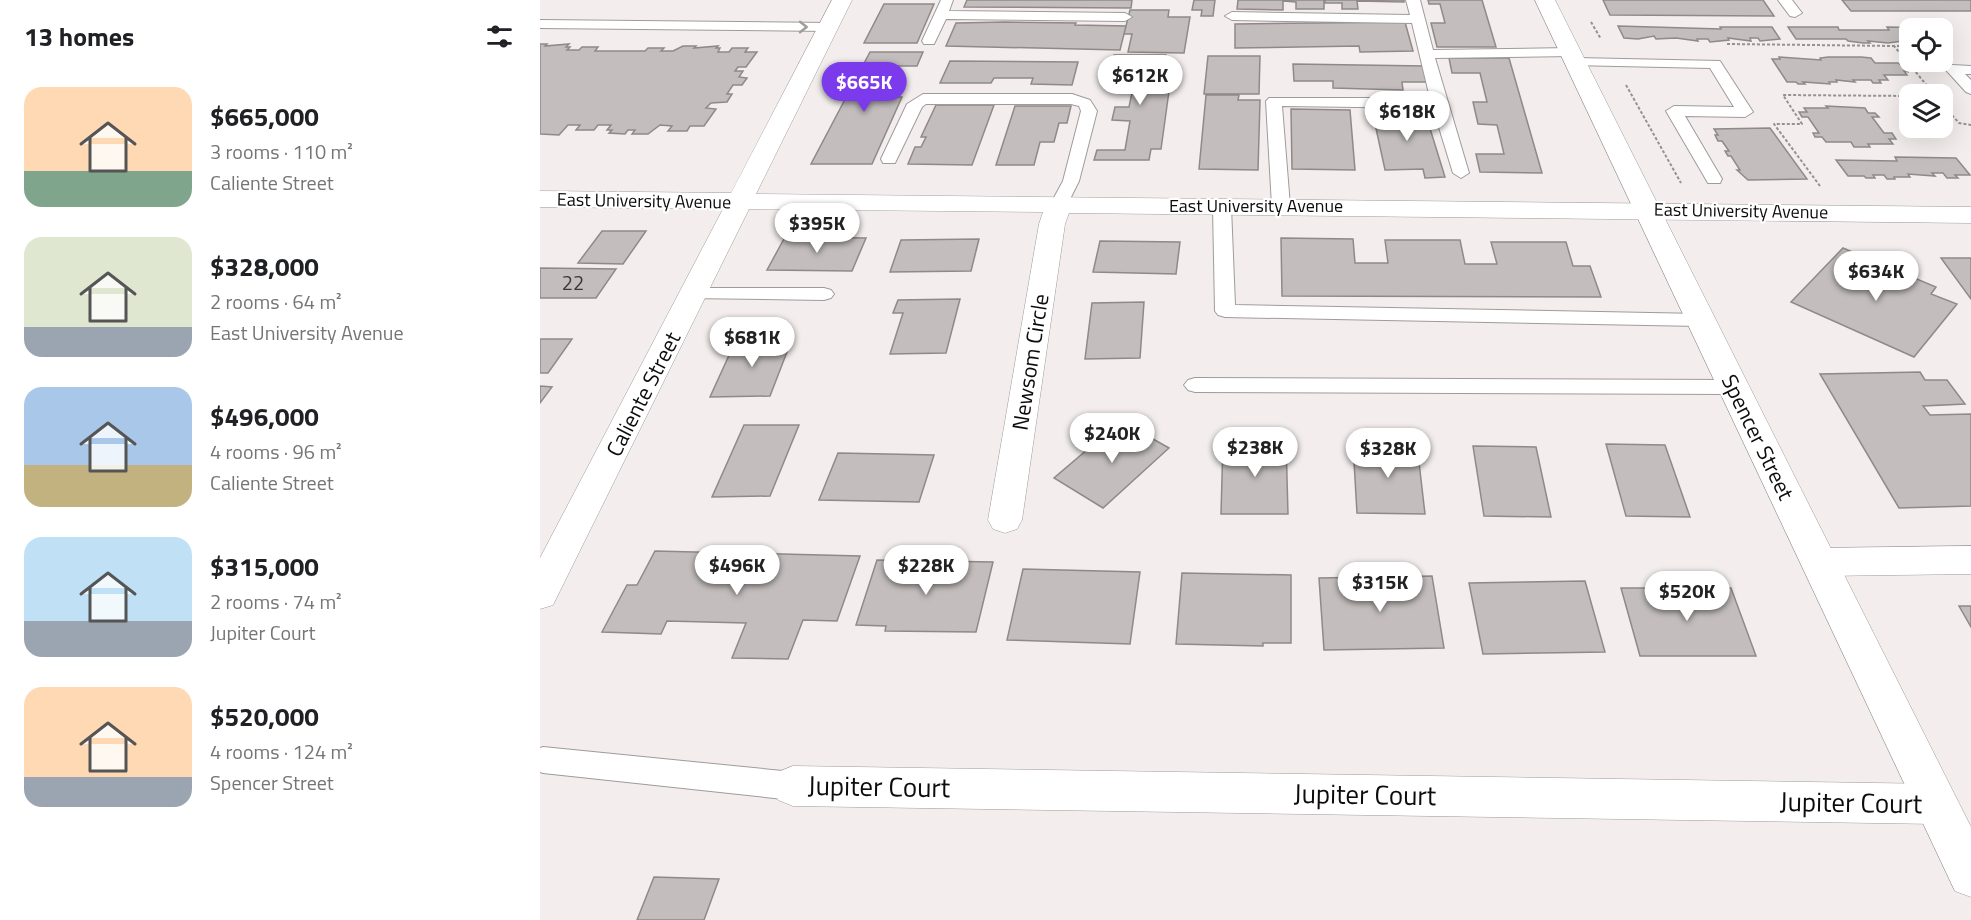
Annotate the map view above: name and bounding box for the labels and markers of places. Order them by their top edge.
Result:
pin: $612K [1098,55,1182,106]
pin: $665K [822,62,906,113]
pin: $618K [1365,91,1449,142]
pin: $395K [775,203,859,254]
pin: $634K [1834,251,1918,302]
pin: $681K [710,317,794,368]
pin: $240K [1070,413,1154,464]
pin: $238K [1213,427,1297,478]
pin: $328K [1346,428,1430,479]
pin: $496K [695,545,779,596]
pin: $228K [884,545,968,596]
pin: $315K [1338,562,1422,613]
pin: $520K [1645,571,1729,622]

